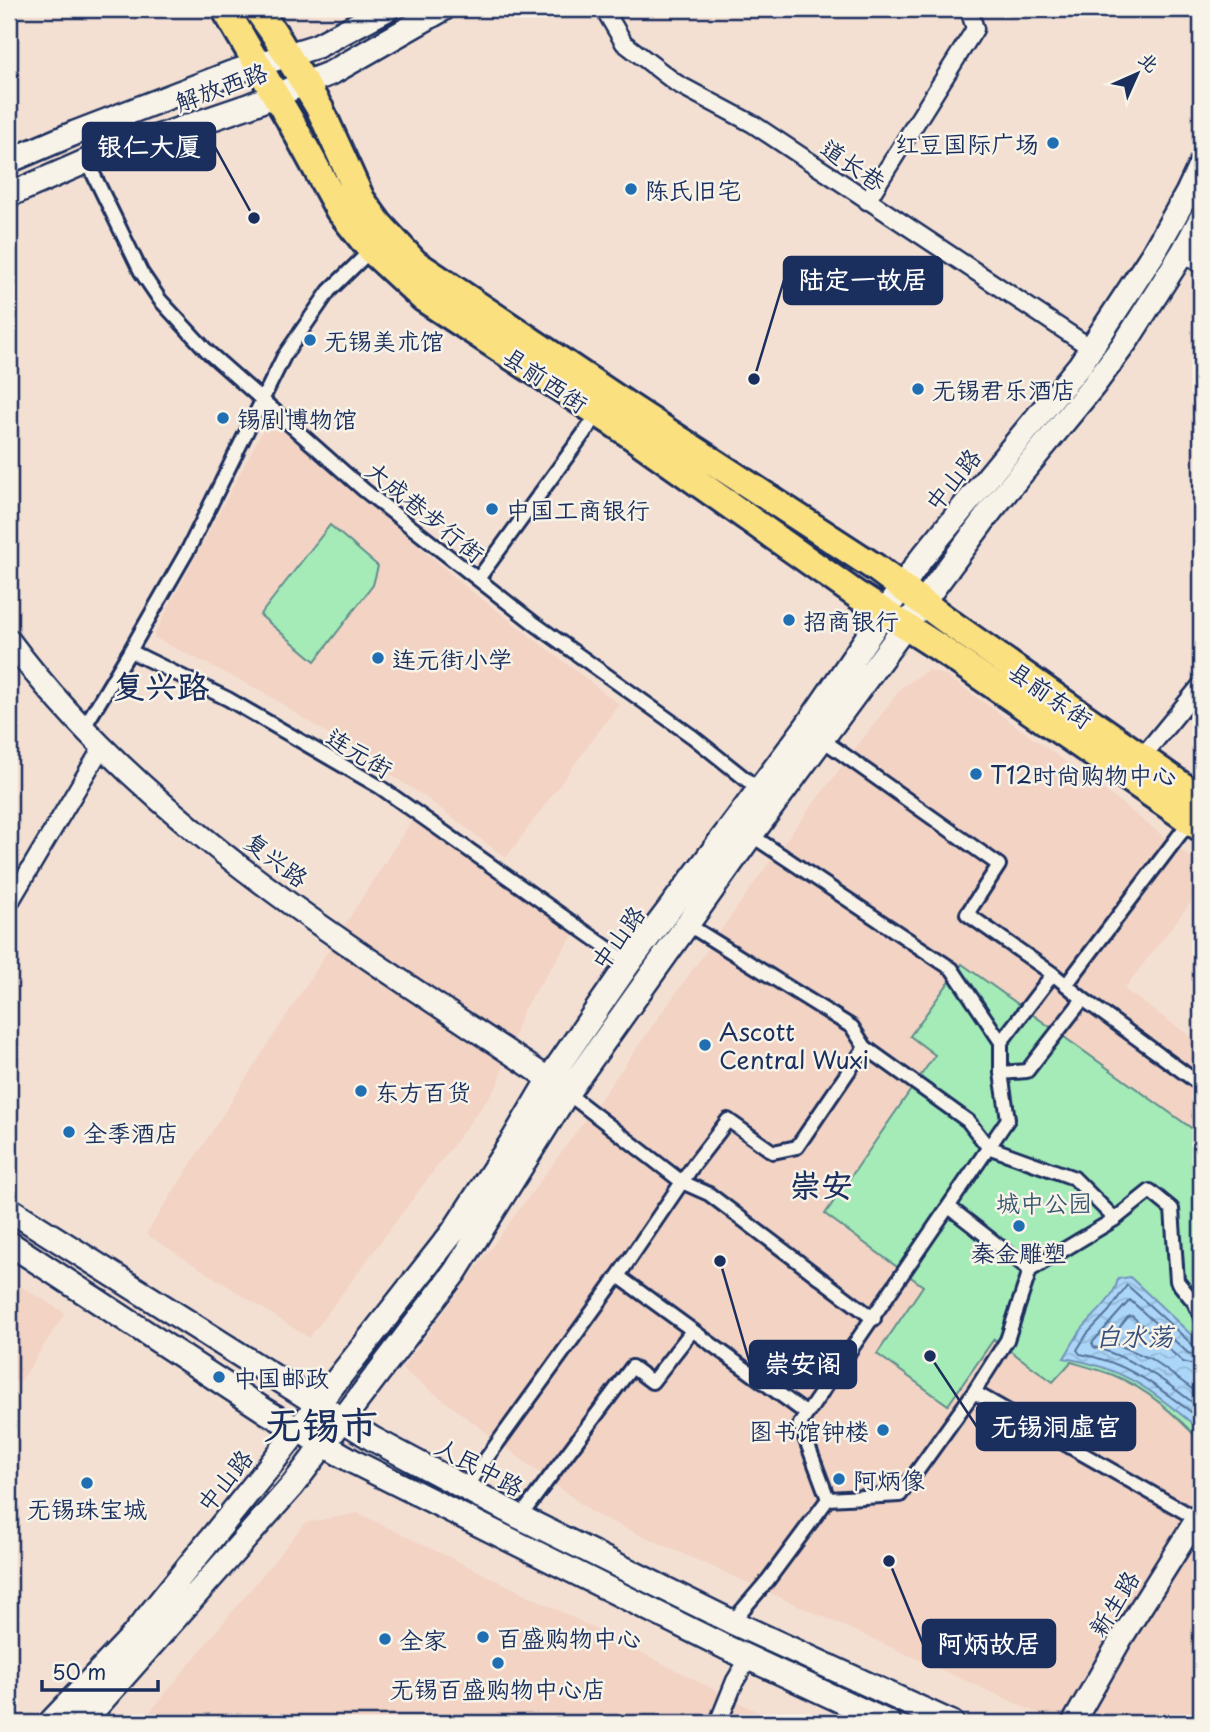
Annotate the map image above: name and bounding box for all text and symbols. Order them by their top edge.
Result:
north arrow [1102,38,1172,108]
text: 北 [1133,45,1166,78]
street label: 解放西路 [170,53,272,119]
callout: 银仁大厦 [83,123,215,170]
place label: 红豆国际广场 [895,125,1039,161]
text: 银仁大厦 [97,126,201,165]
street label: 道长巷 [814,129,894,199]
marker: 红豆国际广场 [1045,135,1061,151]
place label: 陈氏旧宅 [645,171,741,207]
marker: 陈氏旧宅 [623,181,639,197]
callout: 陆定一故居 [784,257,942,304]
text: 陆定一故居 [798,259,928,298]
place label: 无锡美术馆 [324,322,444,358]
marker: 无锡美术馆 [302,332,318,348]
street label: 县前西街 [496,337,596,421]
place label: 无锡君乐酒店 [932,371,1076,407]
marker: 无锡君乐酒店 [910,381,926,397]
place label: 锡剧博物馆 [237,400,357,436]
marker: 锡剧博物馆 [215,410,231,426]
street label: 中山路 [915,440,989,518]
street label: 大成巷步行街 [359,452,493,570]
place label: 中国工商银行 [506,491,650,527]
marker: 中国工商银行 [484,501,500,517]
place label: 招商银行 [803,602,899,638]
marker: 招商银行 [781,612,797,628]
place label: 连元街小学 [392,640,512,676]
marker: 连元街小学 [370,650,386,666]
street label: 县前东街 [1001,652,1101,736]
district label: 复兴路 [113,661,210,709]
street label: 连元街 [320,718,400,786]
place label: T12时尚购物中心 [990,756,1176,792]
marker: T12时尚购物中心 [968,766,984,782]
street label: 复兴路 [237,823,317,895]
street label: 中山路 [581,897,653,977]
place label: Ascott Central Wuxi [719,1013,869,1077]
marker: Ascott Central Wuxi [697,1037,713,1053]
place label: 东方百货 [375,1073,471,1109]
marker: 东方百货 [353,1083,369,1099]
place label: 全季酒店 [83,1114,179,1150]
marker: 全季酒店 [61,1124,77,1140]
district label: 崇安 [789,1160,853,1208]
park label: 城中公园 [996,1184,1092,1220]
marker: 秦金雕塑 [1011,1218,1027,1234]
place label: 秦金雕塑 [971,1234,1067,1270]
water label: 白水荡 [1095,1316,1176,1355]
callout: 崇安阁 [750,1341,856,1388]
text: 崇安阁 [764,1343,842,1382]
place label: 中国邮政 [233,1359,329,1395]
marker: 中国邮政 [211,1369,227,1385]
district label: 无锡市 [264,1395,378,1452]
callout: 无锡洞虚宫 [977,1403,1135,1450]
text: 无锡洞虚宫 [991,1406,1121,1445]
place label: 图书馆钟楼 [749,1412,869,1448]
marker: 图书馆钟楼 [875,1422,891,1438]
street label: 人民中路 [429,1428,531,1504]
street label: 中山路 [187,1441,261,1519]
place label: 阿炳像 [853,1461,925,1497]
marker: 阿炳像 [831,1471,847,1487]
marker: 无锡珠宝城 [79,1475,95,1491]
place label: 无锡珠宝城 [27,1490,147,1526]
street label: 新生路 [1079,1563,1147,1643]
place label: 百盛购物中心 [497,1619,641,1655]
callout: 阿炳故居 [923,1620,1055,1667]
place label: 全家 [399,1621,447,1657]
text: 阿炳故居 [937,1623,1041,1662]
marker: 百盛购物中心 [475,1629,491,1645]
marker: 全家 [377,1631,393,1647]
scale bar [42,1648,158,1692]
text: 50 m [52,1655,106,1687]
marker: 无锡百盛购物中心店 [490,1655,506,1671]
place label: 无锡百盛购物中心店 [390,1670,606,1706]

